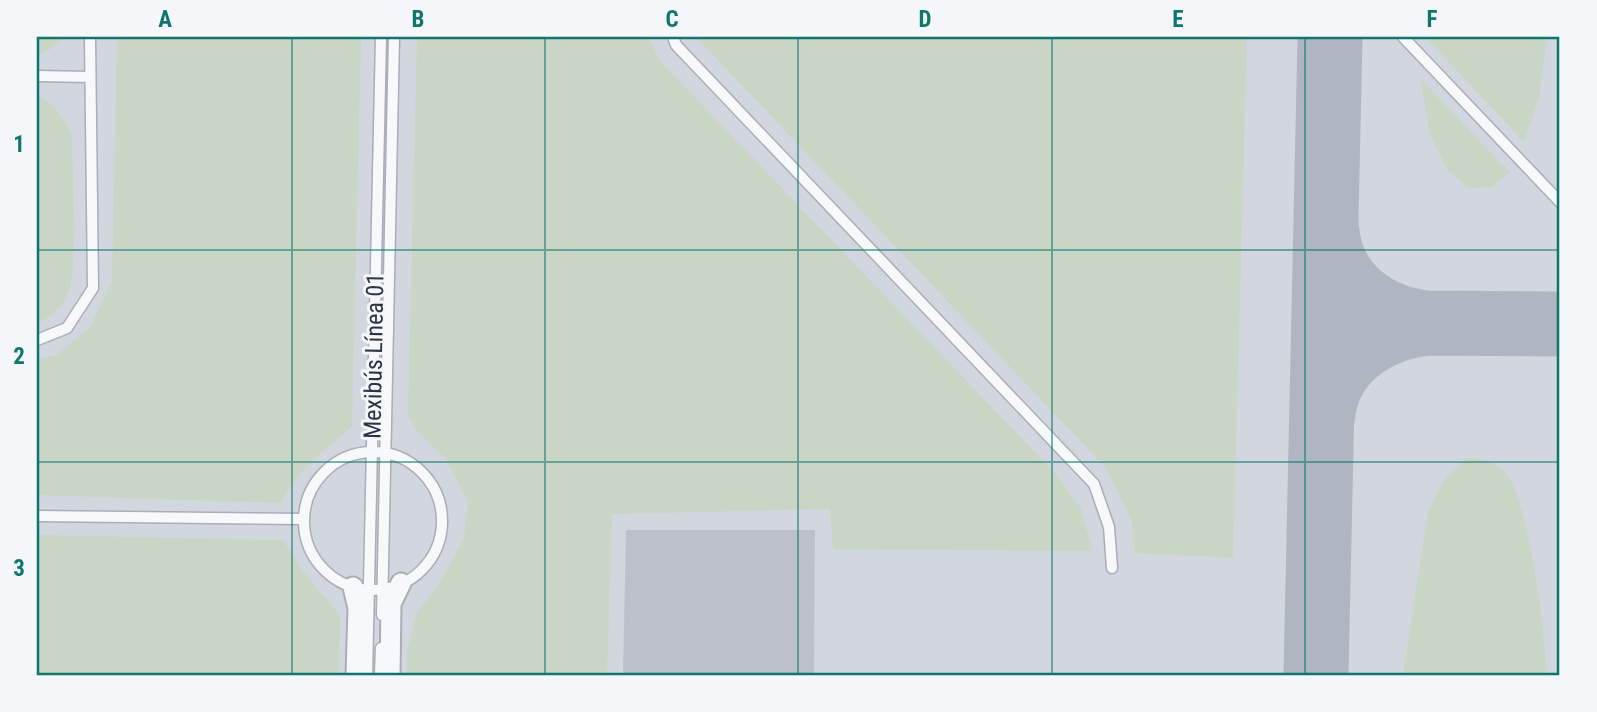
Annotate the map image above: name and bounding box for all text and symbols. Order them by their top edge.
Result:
text: A [158,6,172,33]
text: B [412,6,424,33]
text: C [665,6,679,33]
text: D [919,6,932,33]
text: E [1172,6,1184,33]
text: F [1427,6,1438,33]
text: 1 [13,131,25,158]
street label: Mexibús Línea 01 [359,273,389,439]
text: 2 [13,343,25,370]
text: 3 [13,555,25,582]

